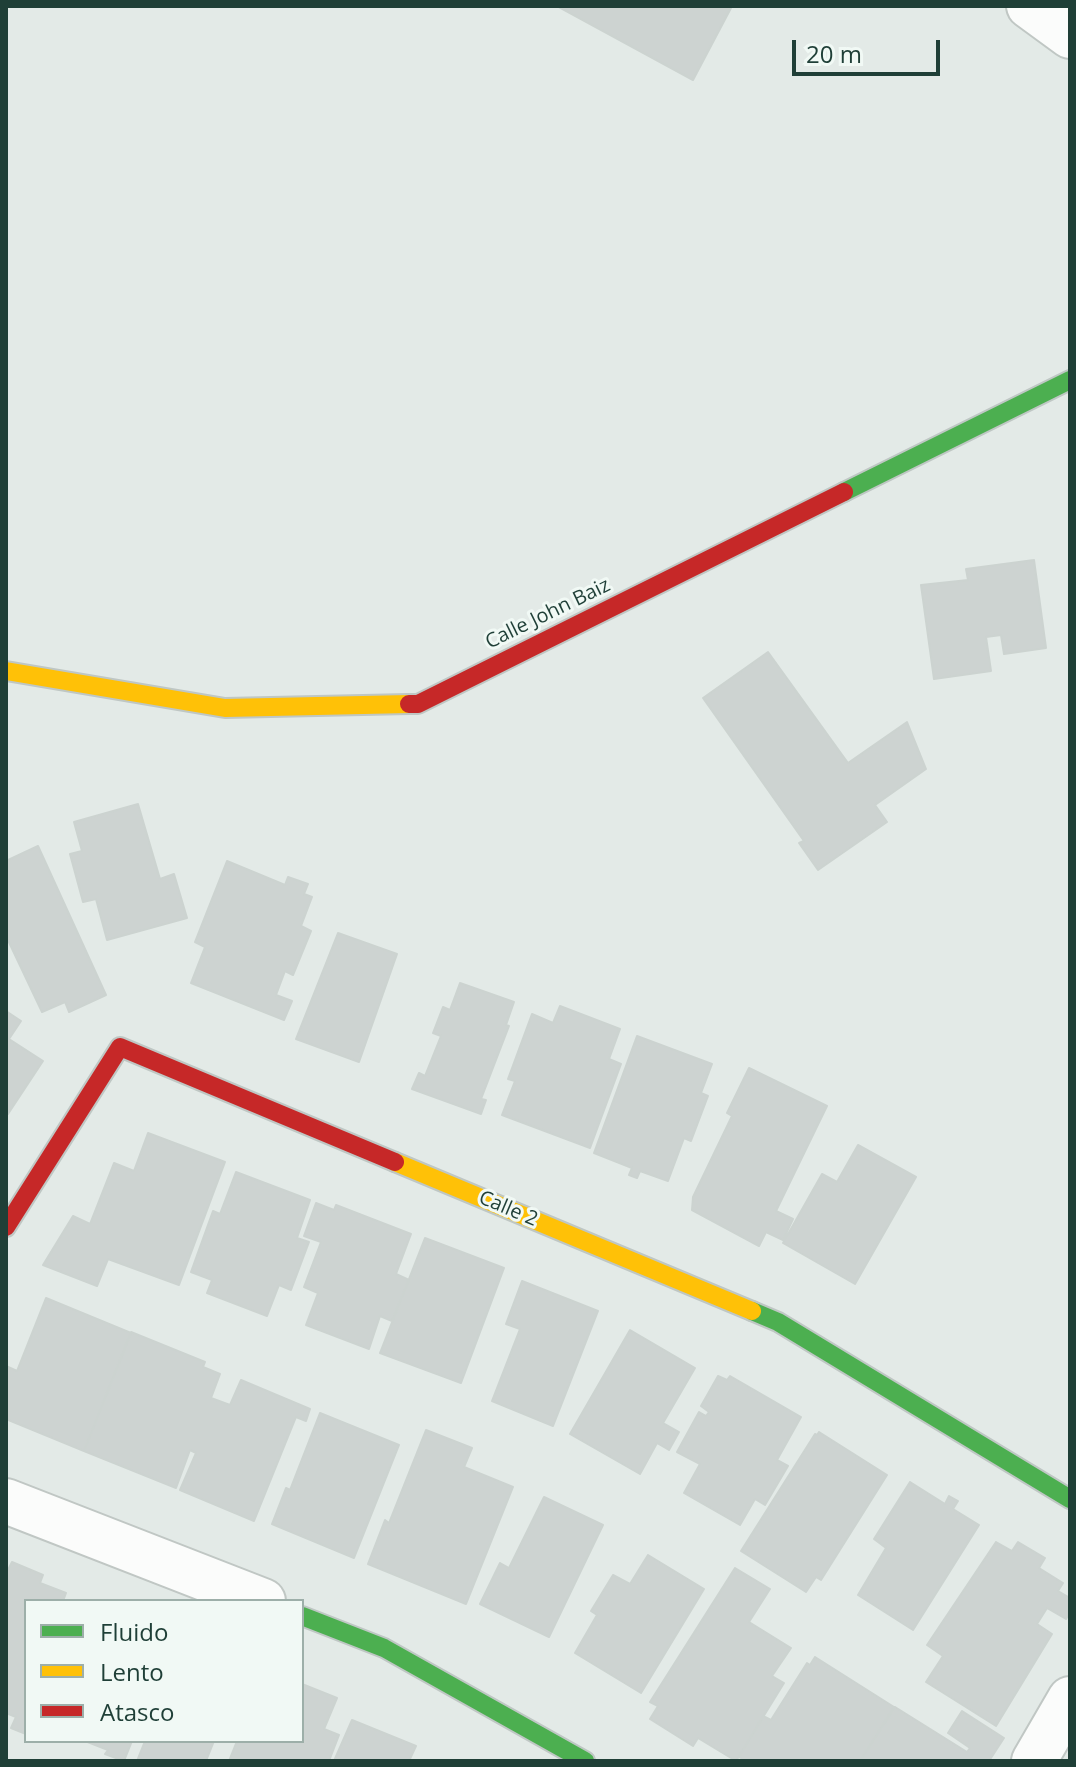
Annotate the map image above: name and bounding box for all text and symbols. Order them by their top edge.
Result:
scale bar [796,24,944,74]
text: 20 m [806,37,862,70]
street label: Calle John Baiz [482,573,614,655]
street label: Calle 2 [475,1186,541,1232]
legend [24,1599,304,1743]
text: Fluido [100,1615,168,1648]
text: Lento [100,1655,164,1688]
text: Atasco [100,1695,174,1728]

